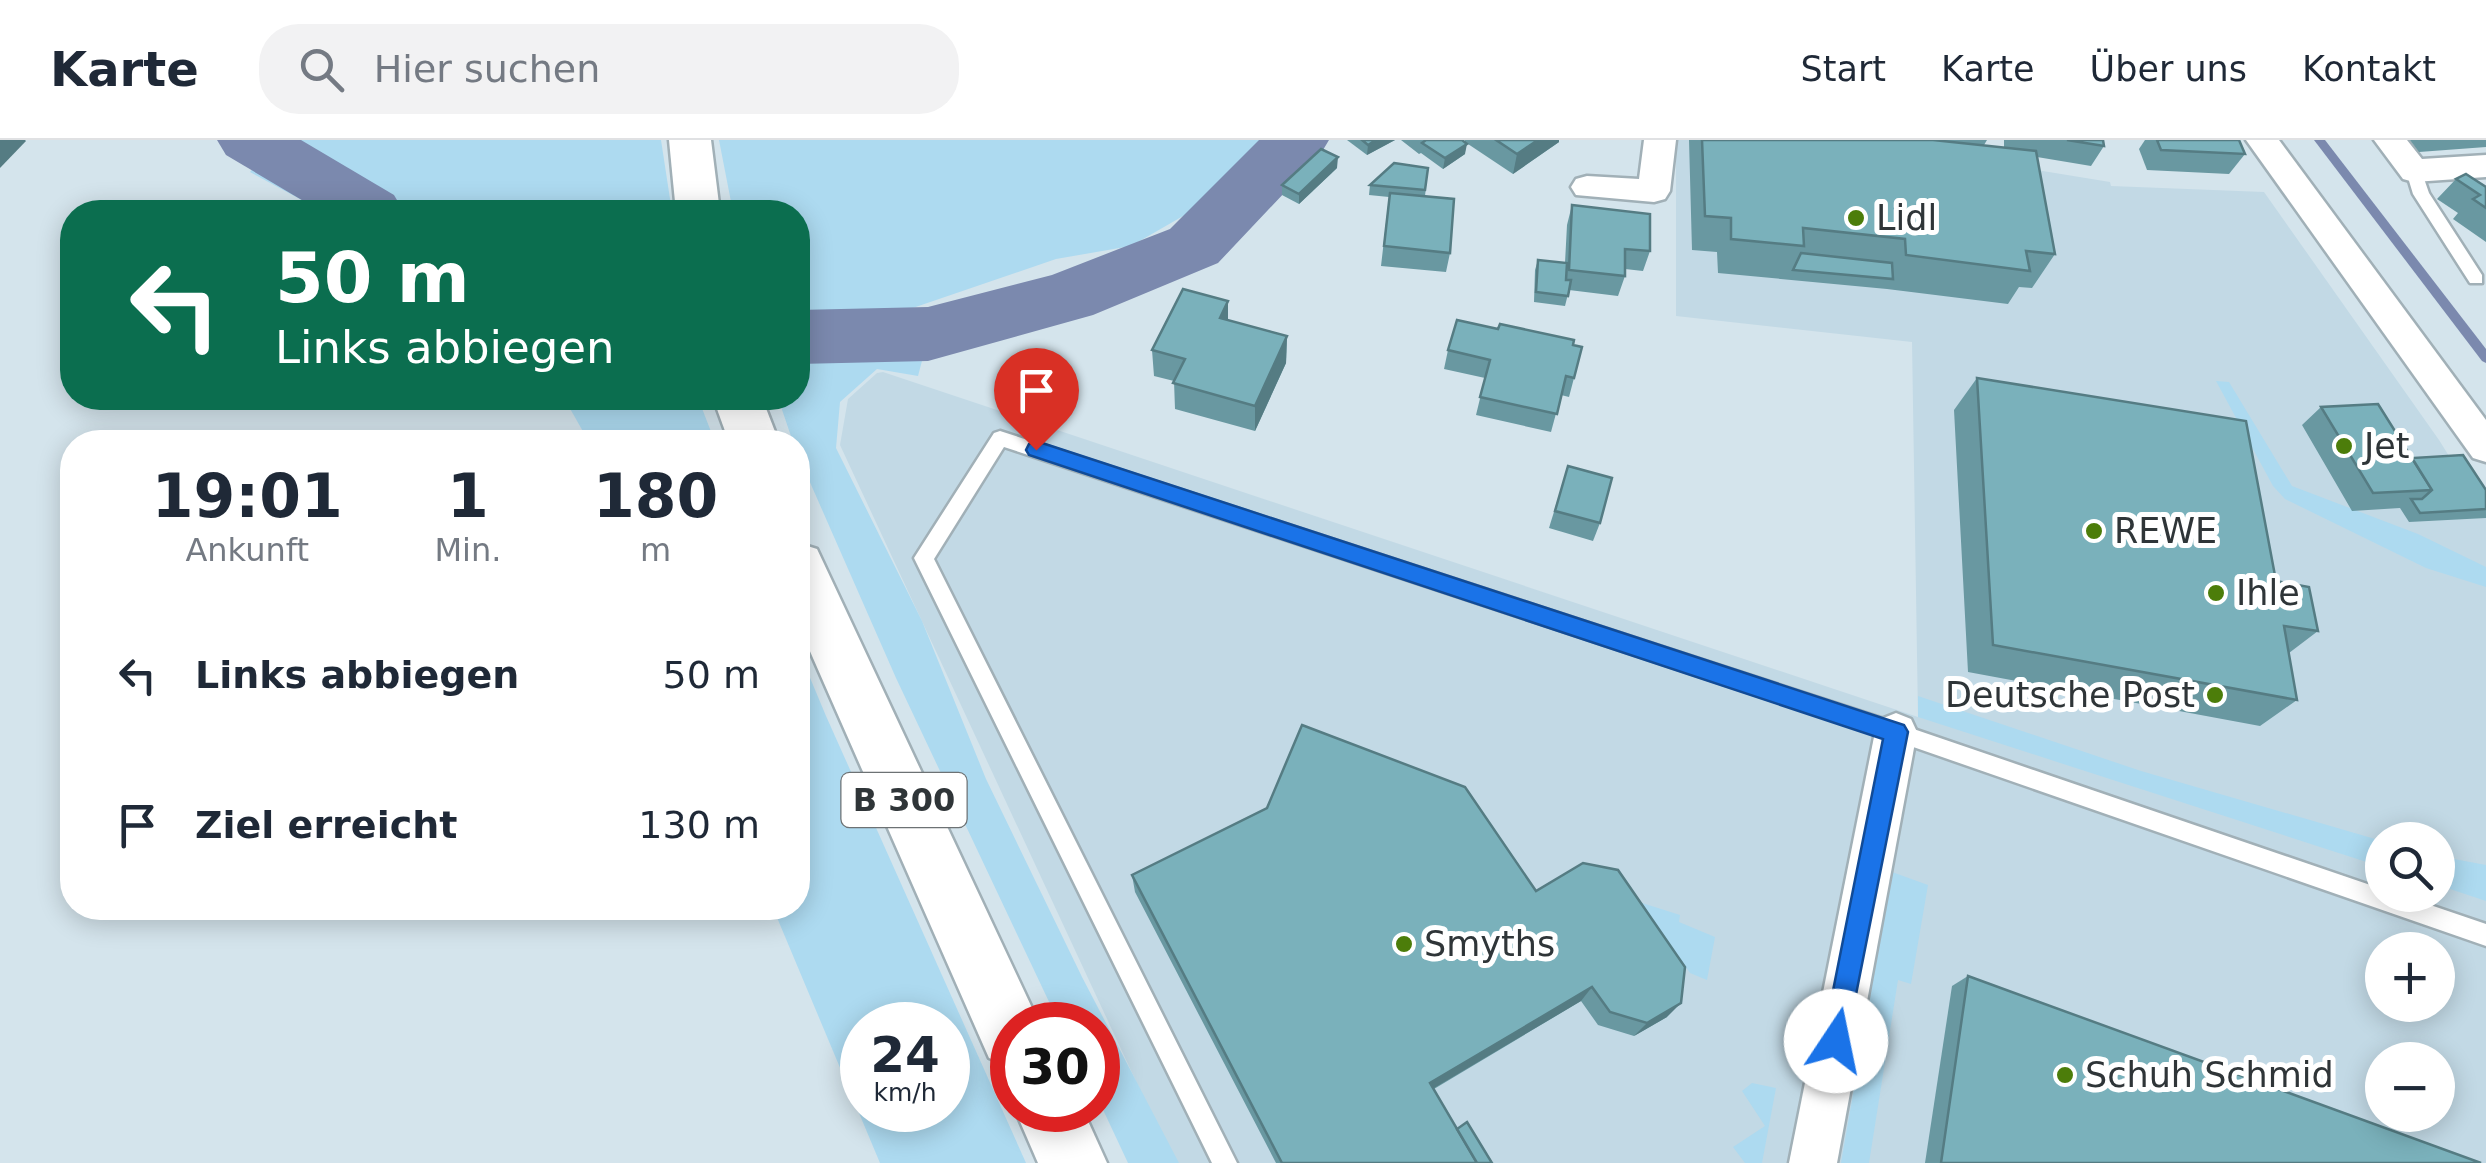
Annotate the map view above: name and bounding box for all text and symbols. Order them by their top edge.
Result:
search box [259,24,959,114]
text: Karte [50,41,199,97]
icon: search [294,42,349,97]
text: Hier suchen [374,47,600,91]
text: Start [1801,49,1886,89]
text: Karte [1941,49,2035,89]
text: Über uns [2090,49,2247,89]
text: Kontakt [2302,49,2436,89]
place label: Lidl [1876,198,1937,238]
marker: Lidl [1845,207,1867,229]
text: 50 m [275,237,470,319]
icon: left [110,240,240,370]
text: Links abbiegen [275,321,615,374]
pin [994,348,1079,451]
icon: arrive [1009,363,1064,418]
place label: Jet [2362,426,2410,466]
marker: Jet [2333,435,2355,457]
text: 19:01 [152,461,343,531]
text: 1 [447,461,489,531]
text: 180 [593,461,718,531]
place label: REWE [2114,511,2217,551]
marker: REWE [2083,520,2105,542]
text: Ankunft [185,531,309,569]
text: Min. [434,531,501,569]
text: m [640,531,671,569]
place label: Ihle [2236,573,2300,613]
marker: Ihle [2205,582,2227,604]
icon: left [110,648,165,703]
text: Links abbiegen [195,653,519,697]
text: 50 m [663,653,760,697]
place label: Deutsche Post [1945,675,2195,715]
marker: Deutsche Post [2204,684,2226,706]
road number: B 300 [842,773,966,827]
icon: arrive [110,798,165,853]
text: Ziel erreicht [195,803,457,847]
text: 130 m [638,803,760,847]
map controls [2365,822,2455,1132]
button: search [2365,822,2455,912]
place label: Smyths [1424,924,1555,964]
button: + [2365,932,2455,1022]
marker: Smyths [1393,933,1415,955]
position arrow [1784,989,1888,1093]
speed limit sign: 30 [990,1002,1120,1132]
text: 24 [870,1026,940,1084]
button: − [2365,1042,2455,1132]
place label: Schuh Schmid [2085,1055,2334,1095]
marker: Schuh Schmid [2054,1064,2076,1086]
text: km/h [873,1078,937,1107]

